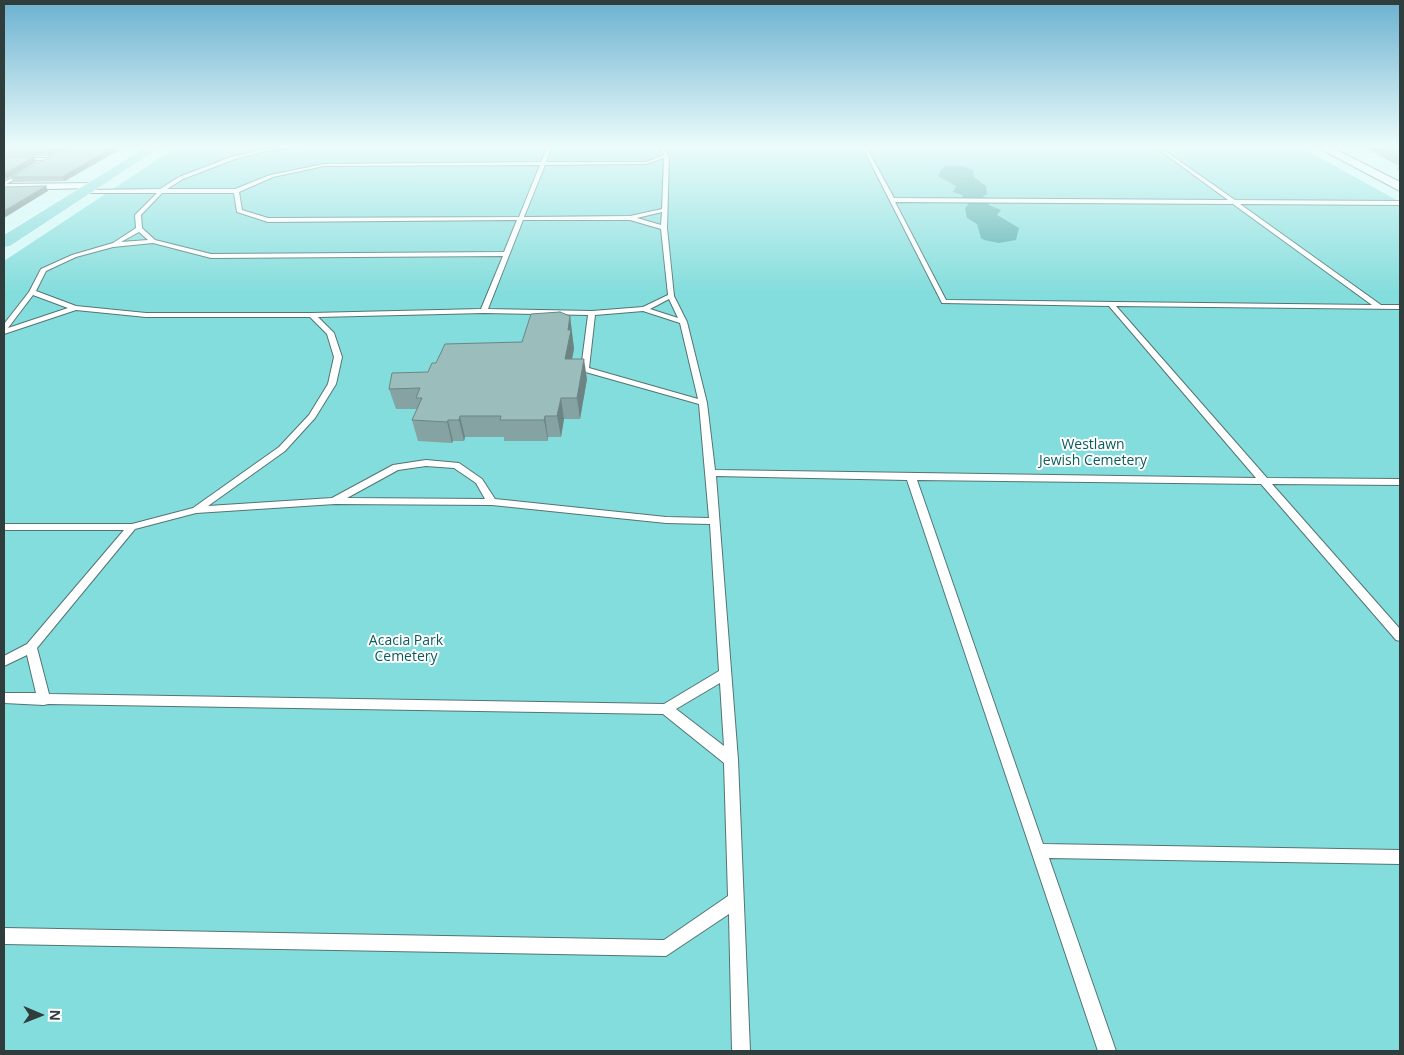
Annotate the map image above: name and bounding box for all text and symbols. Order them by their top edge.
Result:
park label: Westlawn Jewish Cemetery [1039,437,1147,470]
park label: Acacia Park Cemetery [369,633,443,666]
north arrow [15,990,65,1040]
text: N [46,1009,65,1021]

